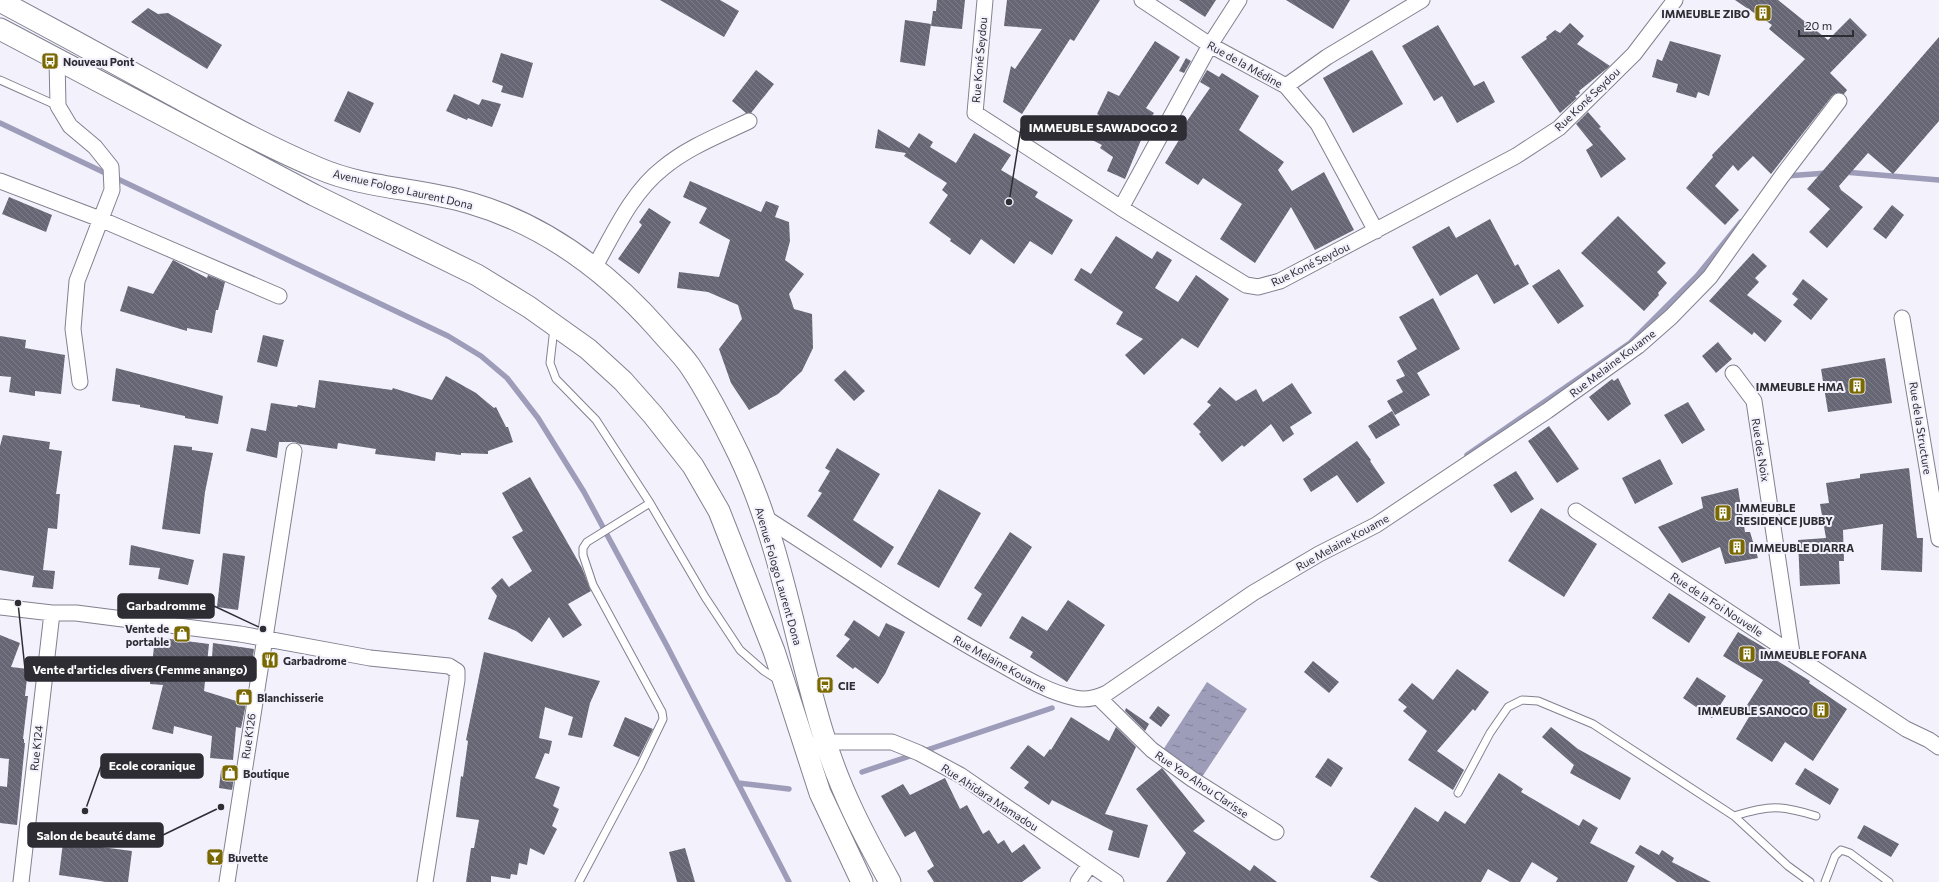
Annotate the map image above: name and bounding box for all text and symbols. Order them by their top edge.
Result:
building icon: IMMEUBLE ZIBO [1753,3,1773,23]
place label: IMMEUBLE ZIBO [1661,7,1750,20]
scale bar [1799,12,1853,38]
street label: Rue Koné Seydou [969,17,989,103]
text: 20 m [1805,18,1832,32]
street label: Rue de la Médine [1205,38,1285,90]
bus stop icon: Nouveau Pont [40,51,60,71]
place label: Nouveau Pont [63,55,135,68]
street label: Rue Koné Seydou [1552,64,1622,134]
callout: IMMEUBLE SAWADOGO 2 [1021,116,1186,140]
text: IMMEUBLE SAWADOGO 2 [1029,120,1177,134]
street label: Avenue Fologo Laurent Dona [332,167,474,211]
street label: Rue Koné Seydou [1269,239,1351,289]
street label: Rue Melaine Kouame [1567,326,1658,400]
building icon: IMMEUBLE HMA [1847,376,1867,396]
place label: IMMEUBLE HMA [1756,380,1844,393]
street label: Rue de la Structure [1907,381,1935,476]
street label: Rue des Noix [1750,417,1772,483]
place label: IMMEUBLE RESIDENCE JUBBY [1736,501,1833,528]
building icon: IMMEUBLE RESIDENCE JUBBY [1713,503,1733,523]
street label: Avenue Fologo Laurent Dona [753,505,805,647]
street label: Rue Melaine Kouame [1293,511,1391,573]
building icon: IMMEUBLE DIARRA [1727,537,1747,557]
place label: IMMEUBLE DIARRA [1750,541,1854,554]
street label: Rue de la Foi Nouvelle [1668,569,1766,639]
callout: Garbadromme [118,594,214,618]
text: Garbadromme [126,598,206,612]
place label: Vente de portable [125,622,169,648]
shop icon: Vente de portable [172,624,192,644]
street label: Rue Melaine Kouame [951,632,1049,694]
building icon: IMMEUBLE FOFANA [1737,644,1757,664]
place label: IMMEUBLE FOFANA [1760,648,1867,661]
restaurant icon: Garbadrome [260,650,280,670]
place label: Garbadrome [283,654,347,667]
callout: Vente d'articles divers (Femme anango) [25,657,256,681]
text: Vente d'articles divers (Femme anango) [32,662,248,676]
bus stop icon: CIE [815,675,835,695]
place label: CIE [838,679,856,692]
shop icon: Blanchisserie [234,687,254,707]
place label: Blanchisserie [257,691,324,704]
building icon: IMMEUBLE SANOGO [1811,700,1831,720]
place label: IMMEUBLE SANOGO [1698,704,1808,717]
street label: Rue K126 [238,712,258,760]
street label: Rue K124 [27,724,45,771]
street label: Rue Yao Ahou Clarisse [1153,748,1251,820]
callout: Ecole coranique [101,754,203,778]
text: Ecole coranique [109,758,195,772]
street label: Rue Ahïdara Mamadou [939,761,1041,833]
shop icon: Boutique [220,763,240,783]
place label: Boutique [243,767,290,780]
callout: Salon de beauté dame [28,823,163,847]
text: Salon de beauté dame [36,828,156,842]
bar icon: Buvette [205,847,225,867]
place label: Buvette [228,851,268,864]

